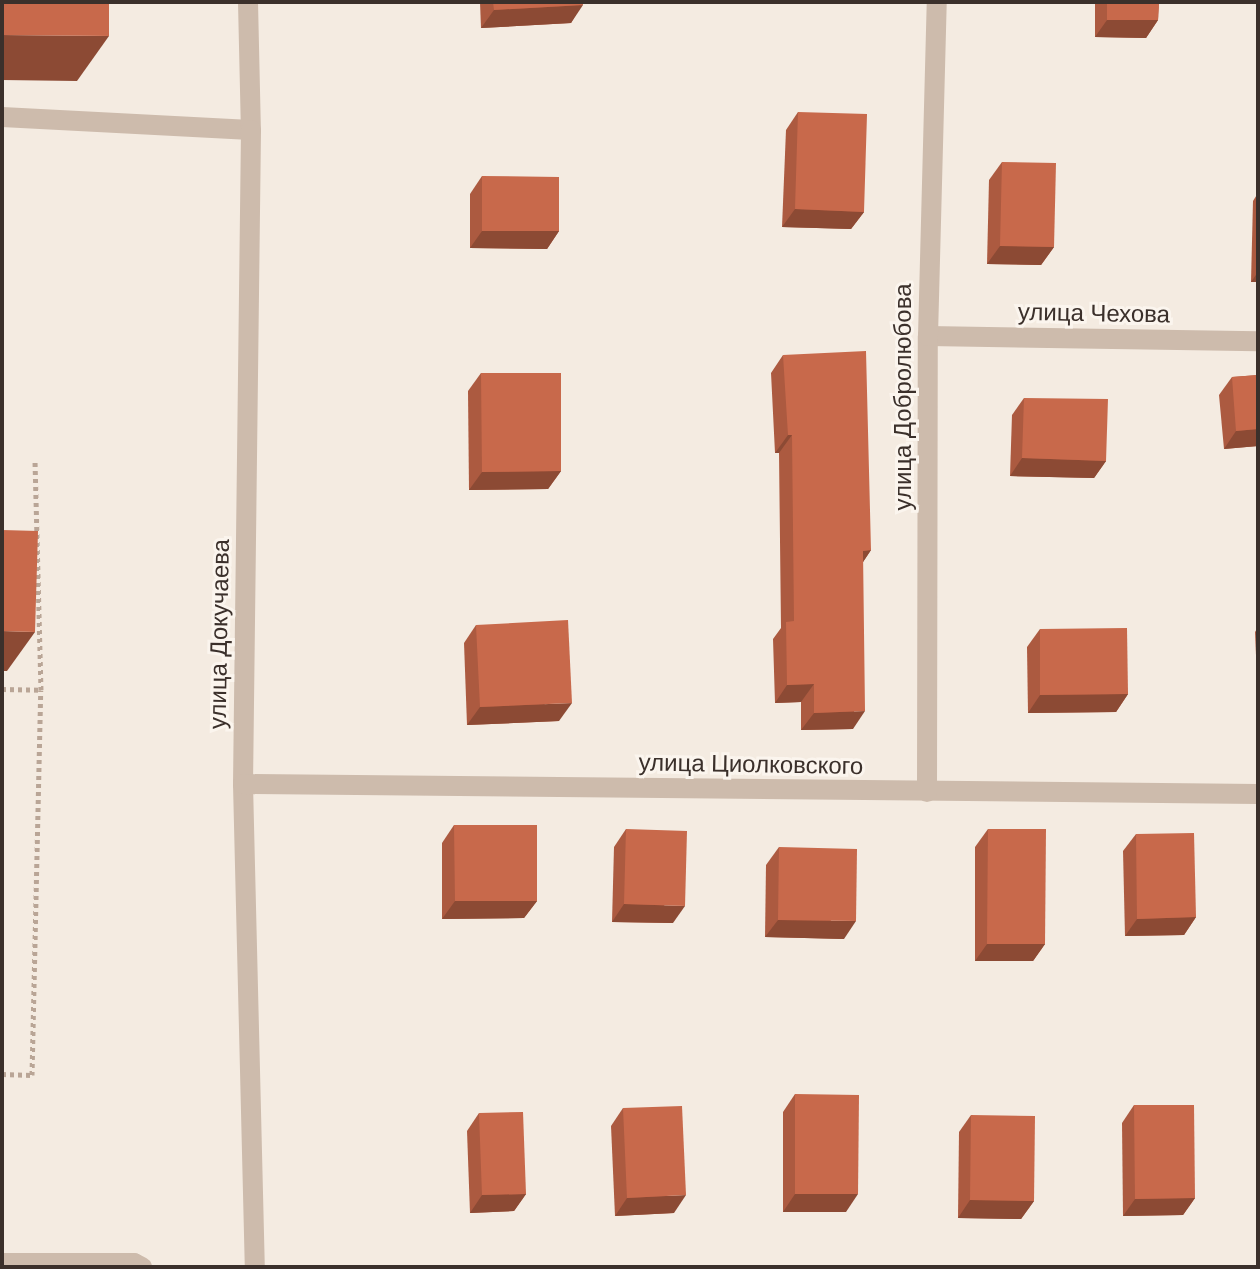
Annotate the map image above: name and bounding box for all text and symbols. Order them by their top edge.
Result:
street label: улица Добролюбова [889,283,917,511]
street label: улица Чехова [1018,297,1170,329]
street label: улица Докучаева [203,539,235,729]
street label: улица Циолковского [638,748,864,780]

